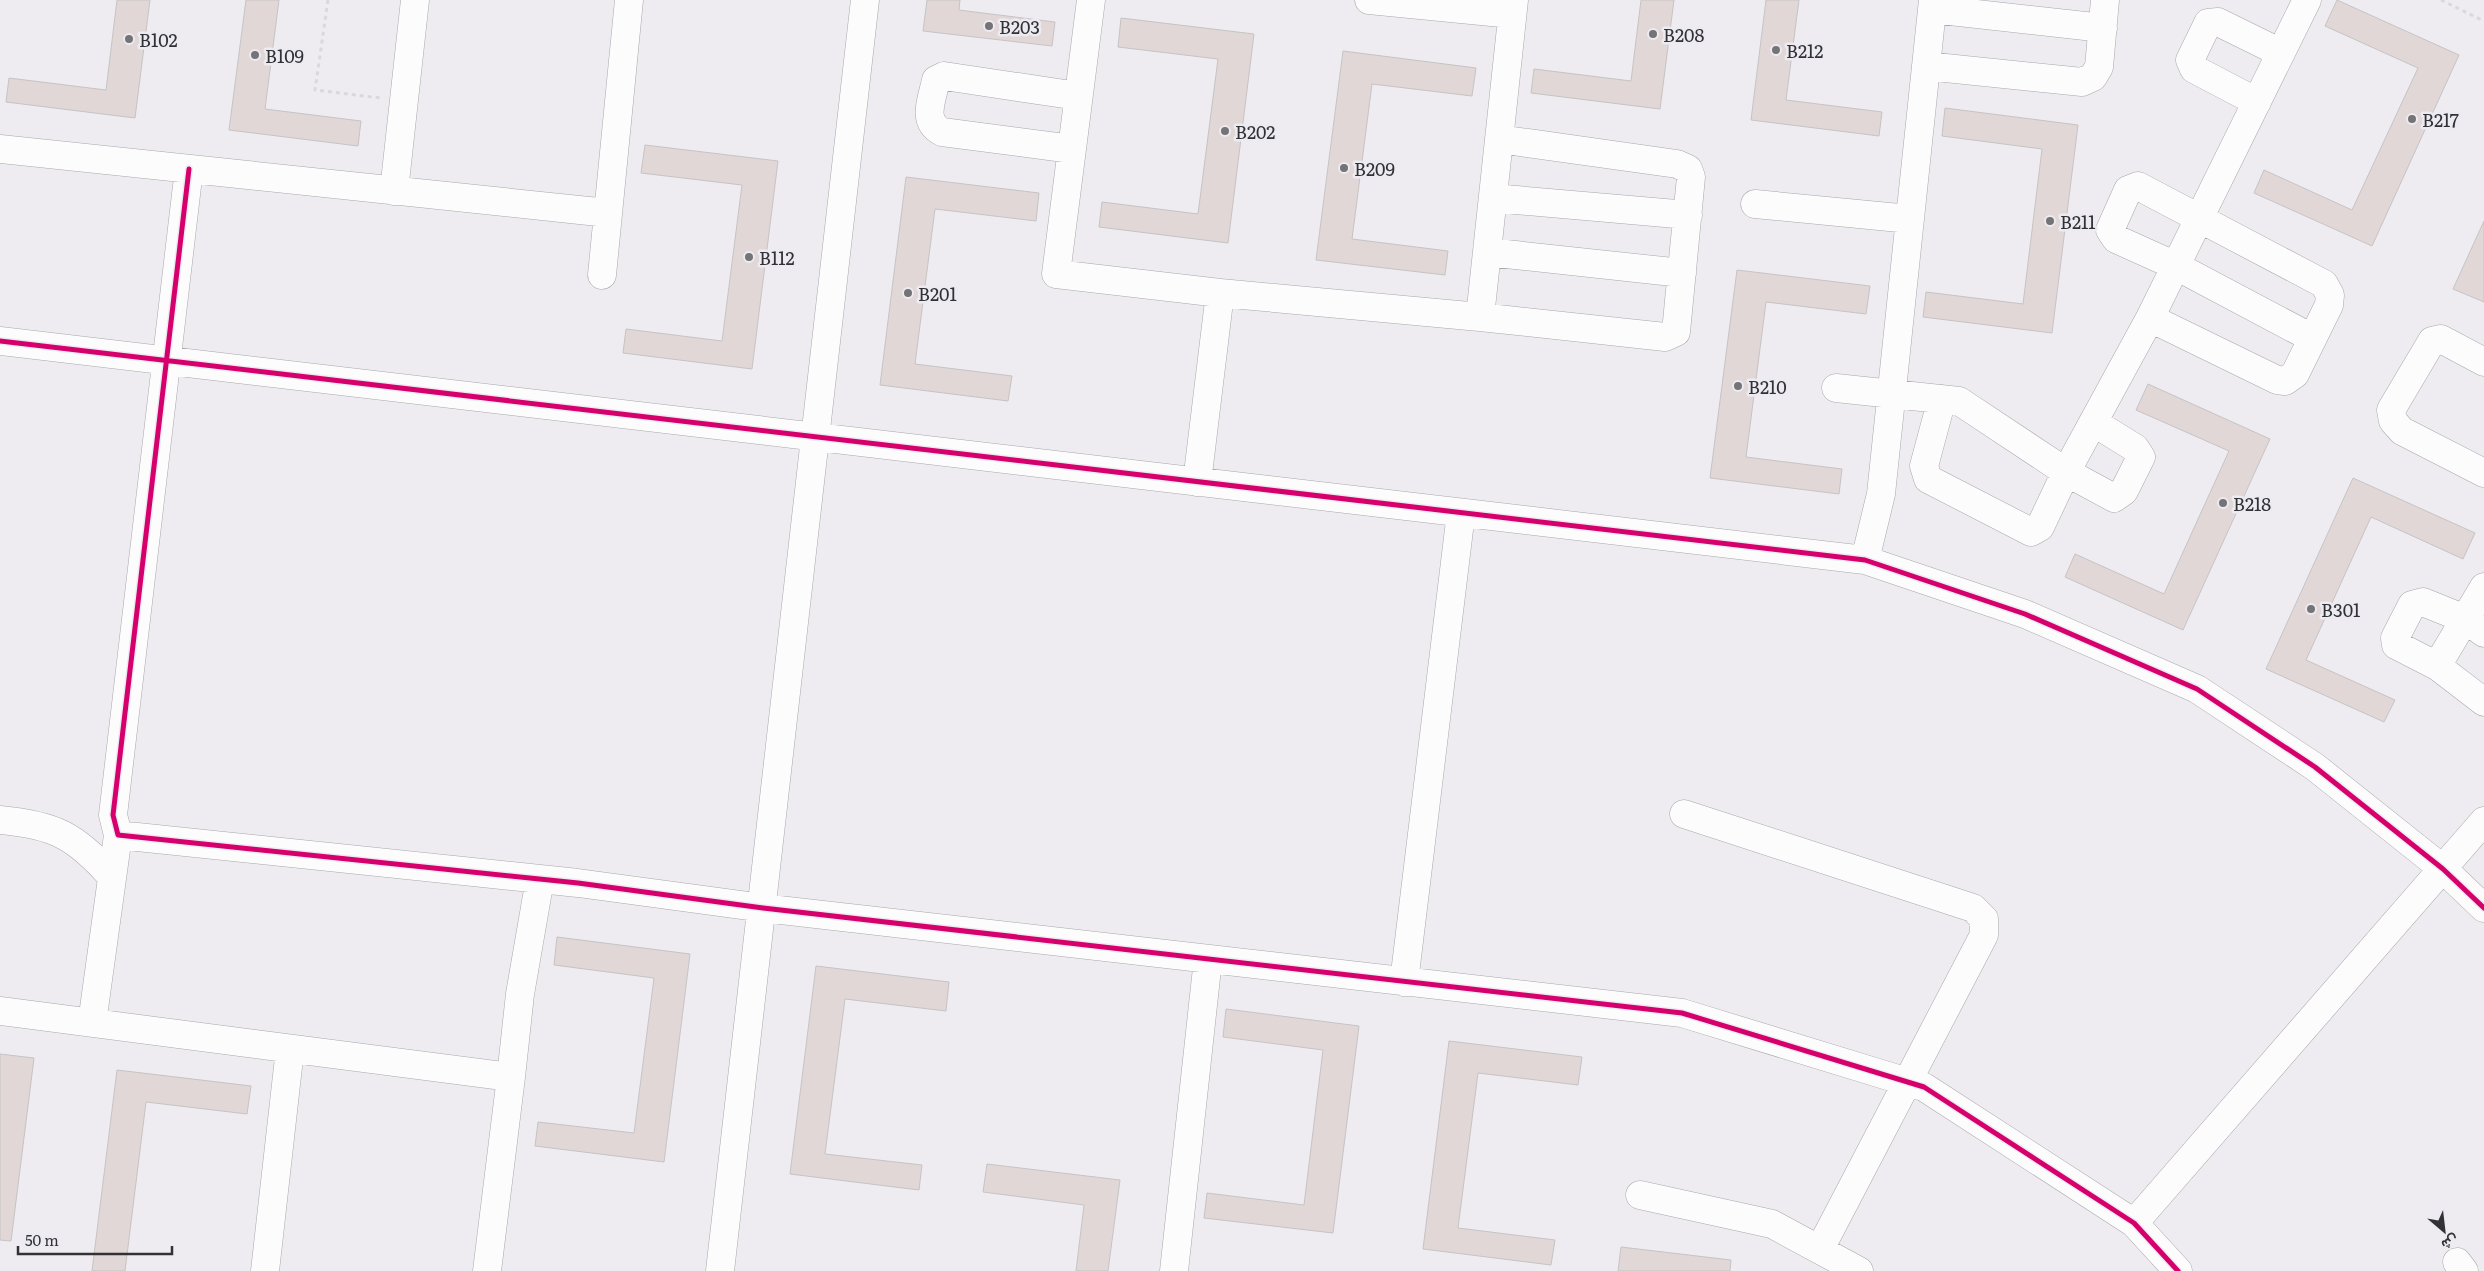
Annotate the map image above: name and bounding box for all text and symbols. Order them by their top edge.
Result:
place label: B203 [999,13,1040,40]
marker: B203 [983,20,995,32]
place label: B208 [1663,21,1704,48]
place label: B102 [139,26,178,53]
marker: B208 [1647,28,1659,40]
marker: B102 [123,33,135,45]
place label: B212 [1786,37,1823,64]
place label: B109 [265,42,304,69]
marker: B212 [1770,44,1782,56]
marker: B109 [249,49,261,61]
place label: B217 [2422,106,2459,133]
marker: B217 [2406,113,2418,125]
place label: B202 [1235,118,1275,145]
marker: B202 [1219,125,1231,137]
place label: B209 [1354,155,1395,182]
marker: B209 [1338,162,1350,174]
place label: B211 [2060,208,2096,235]
marker: B211 [2044,215,2056,227]
place label: B112 [759,244,795,271]
marker: B112 [743,251,755,263]
place label: B201 [918,280,957,307]
marker: B201 [902,287,914,299]
place label: B210 [1748,373,1787,400]
marker: B210 [1732,380,1744,392]
place label: B218 [2233,490,2271,517]
marker: B218 [2217,497,2229,509]
place label: B301 [2321,596,2360,623]
marker: B301 [2305,603,2317,615]
north arrow [2419,1206,2469,1256]
scale bar [18,1224,171,1256]
text: 50 m [25,1228,59,1251]
text: ش [2438,1231,2463,1256]

